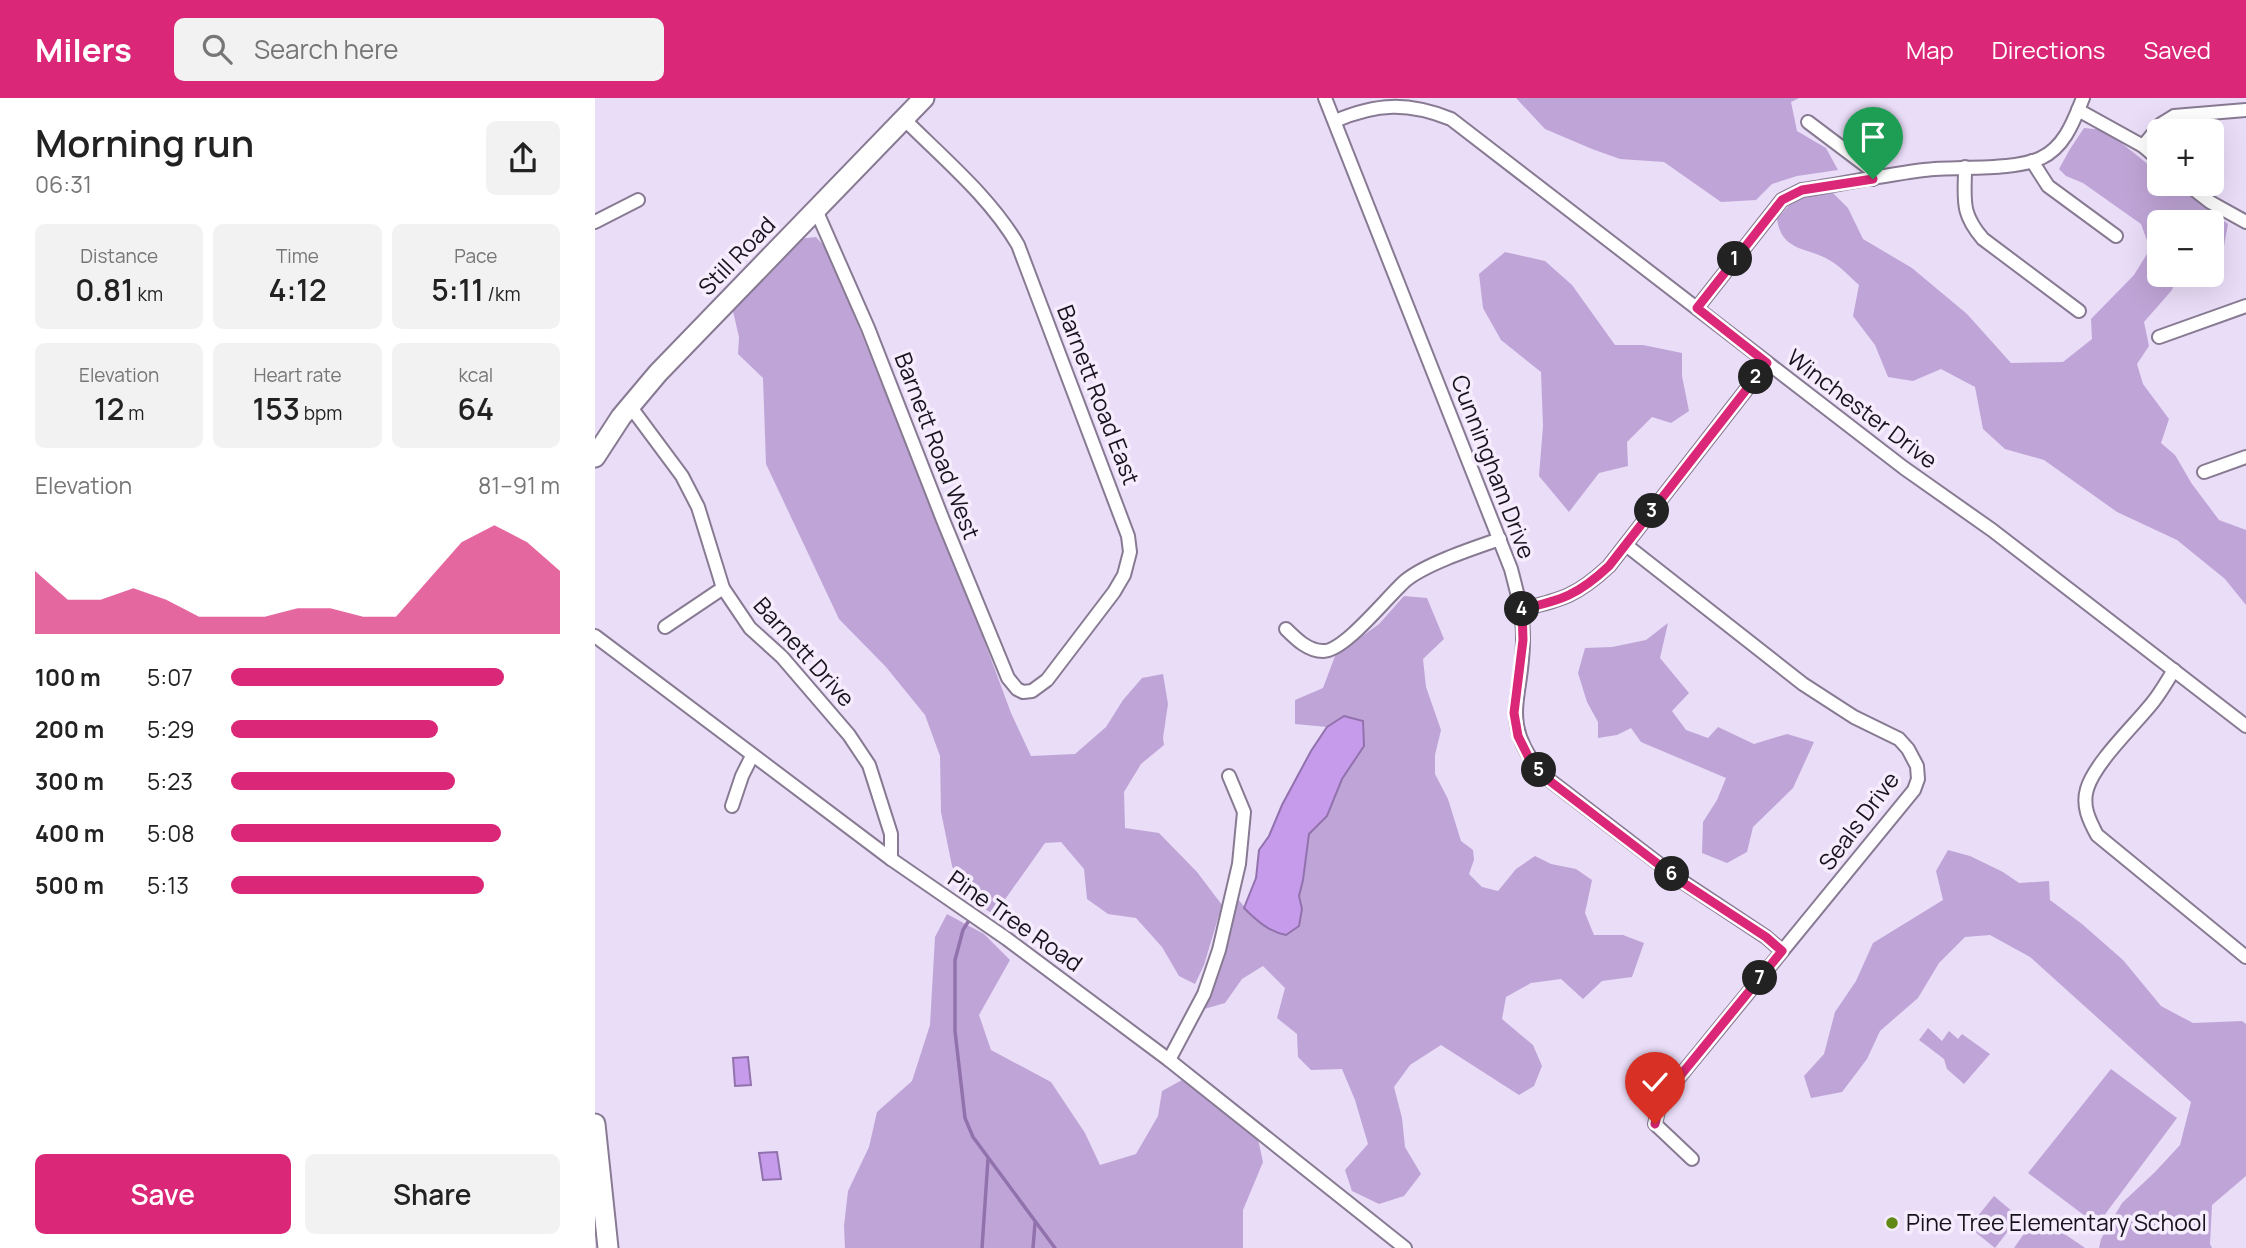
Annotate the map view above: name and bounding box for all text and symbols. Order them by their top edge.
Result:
search box [174,18,664,81]
text: Milers [35,27,132,72]
icon: search [198,30,236,68]
text: Search here [254,31,399,67]
text: Map [1906,33,1954,66]
text: Directions [1992,33,2105,66]
text: Saved [2143,33,2211,66]
pin [1843,107,1903,179]
text: Morning run [35,116,254,168]
icon: arrive [1854,118,1892,156]
map controls [2147,119,2224,287]
button: + [2147,119,2224,196]
button: share [486,121,560,195]
text: 06:31 [35,168,92,200]
street label: Still Road [691,209,782,302]
button: − [2147,210,2224,287]
pin: 1 [1717,242,1753,276]
text: Distance [80,243,158,269]
text: Time [276,243,319,269]
text: Pace [454,243,497,269]
text: 1 [1730,245,1739,271]
text: 0.81 [75,269,134,310]
text: 4:12 [268,269,327,310]
text: 5:11 [431,269,484,310]
text: km [134,281,163,307]
text: /km [484,281,521,307]
street label: Barnett Road East [1050,300,1148,489]
street label: Winchester Drive [1781,341,1944,475]
street label: Barnett Road West [888,348,988,544]
pin: 2 [1739,360,1773,394]
text: Elevation [79,362,159,388]
text: Heart rate [253,362,342,388]
text: kcal [458,362,493,388]
text: 2 [1750,363,1761,389]
street label: Cunningham Drive [1444,370,1544,563]
text: 12 [94,388,124,429]
text: 153 [253,388,300,429]
text: 64 [457,388,494,429]
text: m [124,400,144,426]
text: bpm [300,400,342,426]
text: Elevation [35,469,132,501]
text: 81–91 m [478,469,560,501]
pin: 3 [1635,494,1669,528]
text: 3 [1646,497,1657,523]
street label: Barnett Drive [747,589,863,713]
pin: 4 [1504,592,1539,626]
text: 4 [1516,595,1527,621]
text: 100 m [35,661,101,693]
text: 5:07 [147,661,193,693]
text: 200 m [35,713,104,745]
text: 5:29 [147,713,195,745]
pin: 5 [1521,752,1557,788]
text: 5 [1533,756,1544,782]
street label: Seals Drive [1811,764,1906,876]
text: 300 m [35,765,104,797]
text: 5:23 [147,765,193,797]
text: 400 m [35,817,105,849]
text: 5:08 [147,817,195,849]
pin: 6 [1655,856,1689,892]
text: 6 [1666,860,1677,886]
street label: Pine Tree Road [942,862,1089,978]
text: 500 m [35,869,104,901]
text: 5:13 [147,869,189,901]
pin: 7 [1743,960,1777,996]
text: 7 [1754,964,1765,990]
pin [1625,1052,1685,1124]
icon: check [1636,1063,1674,1101]
button: Save [35,1154,291,1234]
button: Share [305,1154,560,1234]
place label: Pine Tree Elementary School [1906,1206,2207,1238]
marker: Pine Tree Elementary School [1884,1215,1900,1231]

